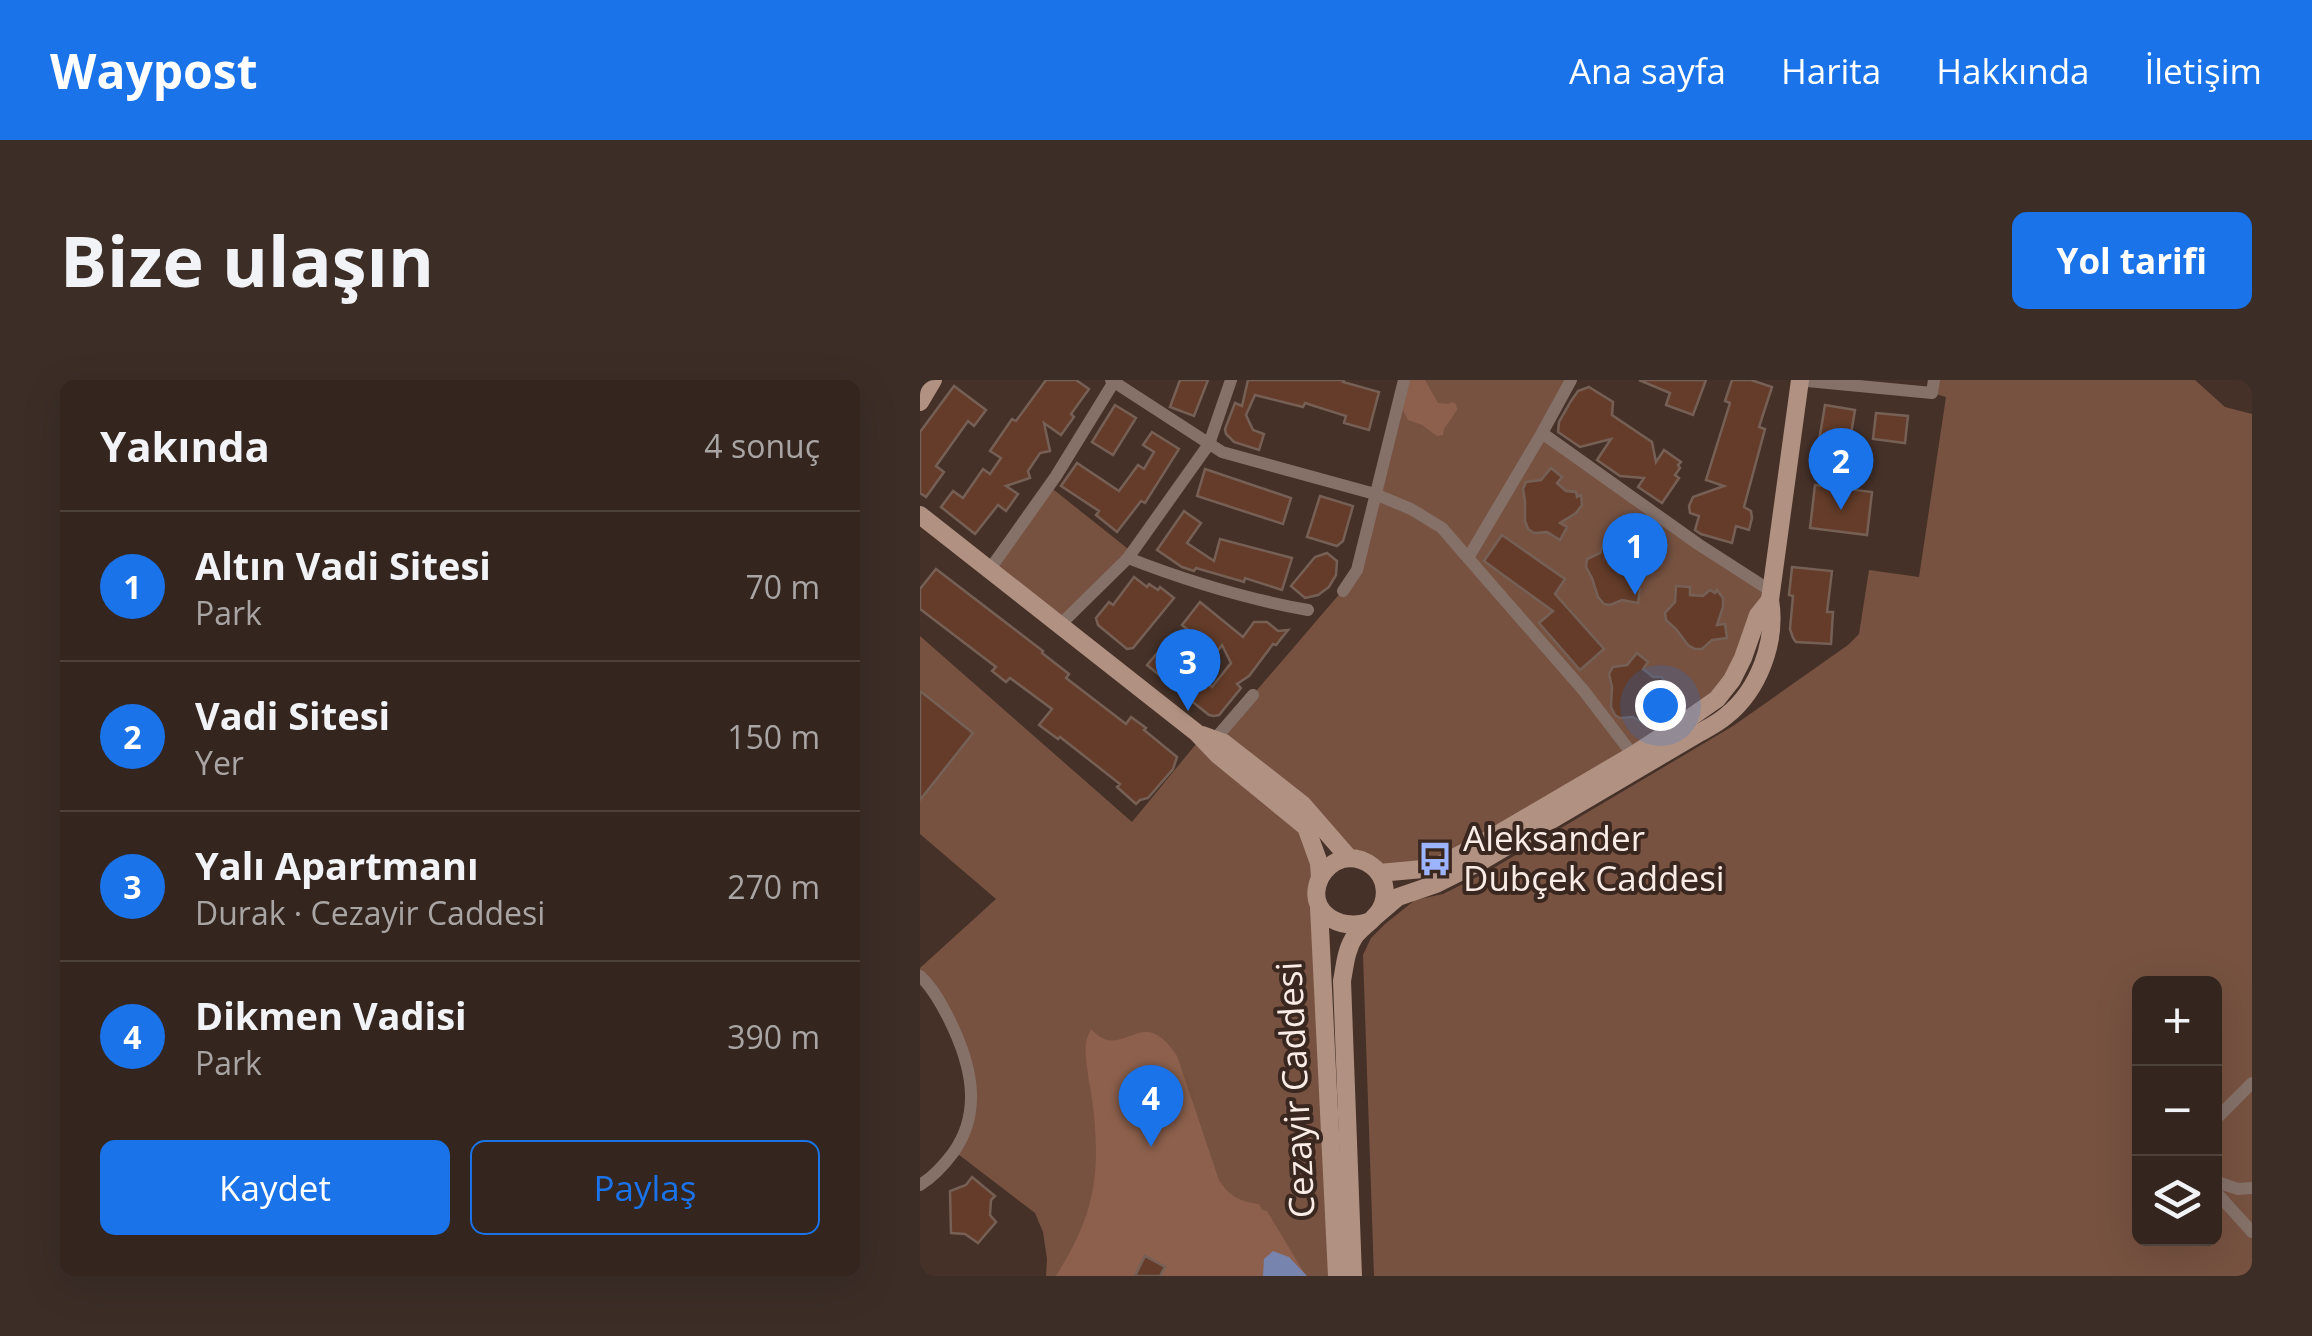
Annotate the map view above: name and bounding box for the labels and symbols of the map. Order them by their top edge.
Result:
pin: 2 [1808,428,1874,510]
pin: 1 [1602,512,1668,595]
pin: 3 [1156,628,1220,711]
your location [1635,680,1686,731]
place label: Aleksander Dubçek Caddesi [1463,814,1725,901]
bus stop icon: Aleksander Dubçek Caddesi [1416,840,1454,878]
street label: Cezayir Caddesi [1264,961,1325,1220]
pin: 4 [1118,1064,1184,1147]

